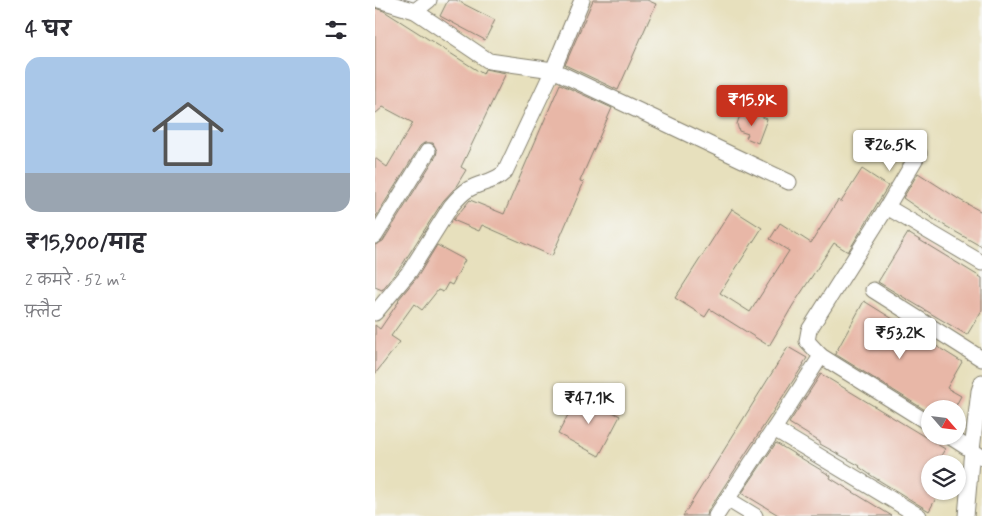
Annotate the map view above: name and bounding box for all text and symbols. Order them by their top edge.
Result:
text: 4 घर [25,16,71,44]
icon: filters [322,16,350,44]
pin: ₹15.9K [711,84,793,127]
icon: home [143,89,233,179]
text: ₹15.9K [727,90,777,111]
pin: ₹26.5K [849,130,931,172]
text: ₹26.5K [864,135,916,156]
text: ₹15,900/माह [25,229,145,257]
text: 2 कमरे · 52 m² [25,270,127,291]
text: फ़्लैट [25,302,61,323]
pin: ₹53.2K [859,318,941,360]
text: ₹53.2K [875,323,925,344]
pin: ₹47.1K [548,382,630,425]
text: ₹47.1K [564,388,614,409]
north arrow [921,400,966,445]
map controls [921,400,966,500]
button: layers [921,455,966,500]

